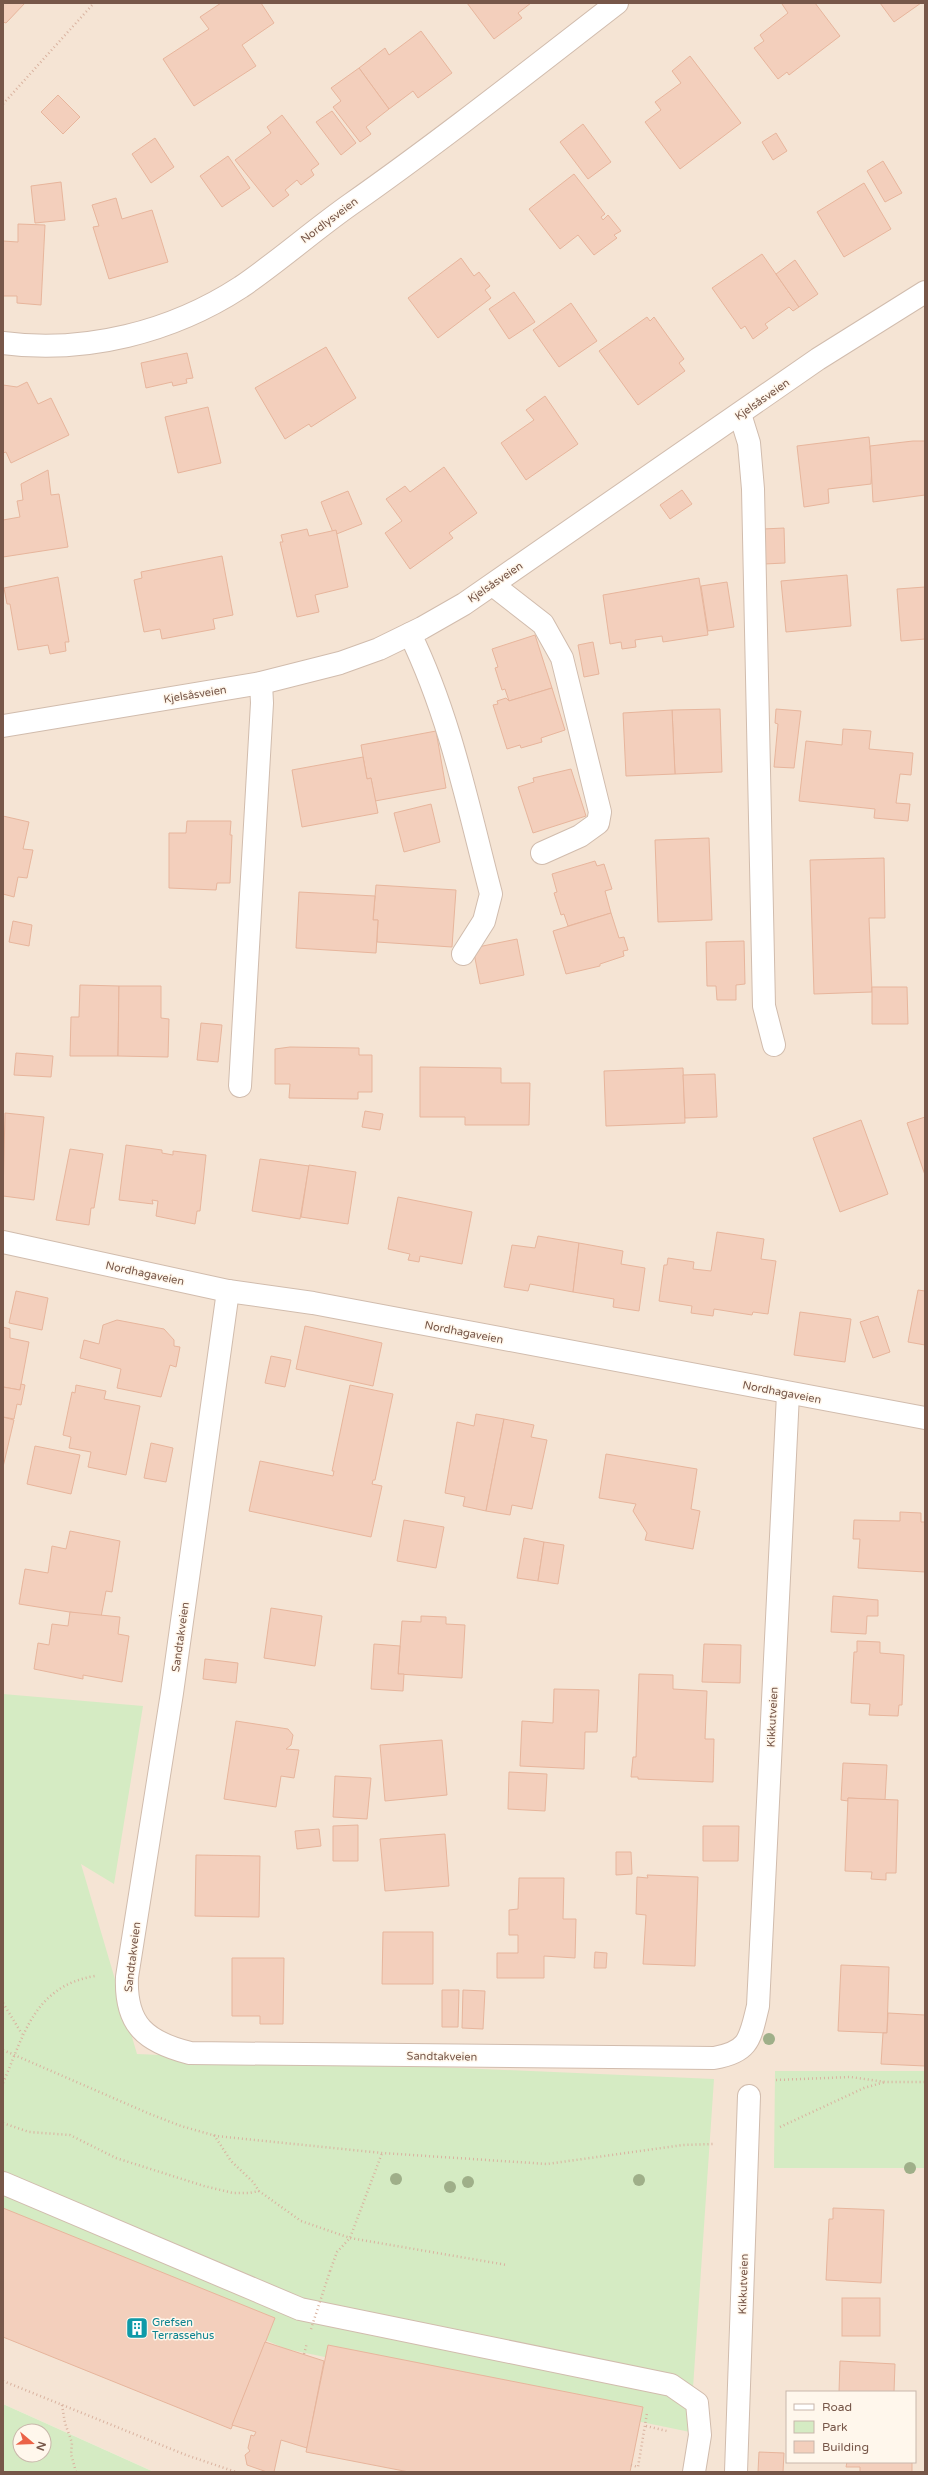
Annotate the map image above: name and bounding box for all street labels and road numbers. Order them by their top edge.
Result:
street label: Nordlysveien [298,195,360,246]
street label: Kjelsåsveien [733,376,792,423]
street label: Kjelsåsveien [465,559,525,606]
street label: Kjelsåsveien [163,683,227,706]
street label: Nordhagaveien [104,1259,185,1288]
street label: Nordhagaveien [423,1318,504,1346]
street label: Nordhagaveien [741,1378,822,1406]
street label: Sandtakveien [169,1601,192,1673]
street label: Kikkutveien [764,1686,781,1748]
street label: Sandtakveien [122,1921,143,1993]
street label: Sandtakveien [407,2049,477,2064]
street label: Kikkutveien [736,2254,751,2315]

